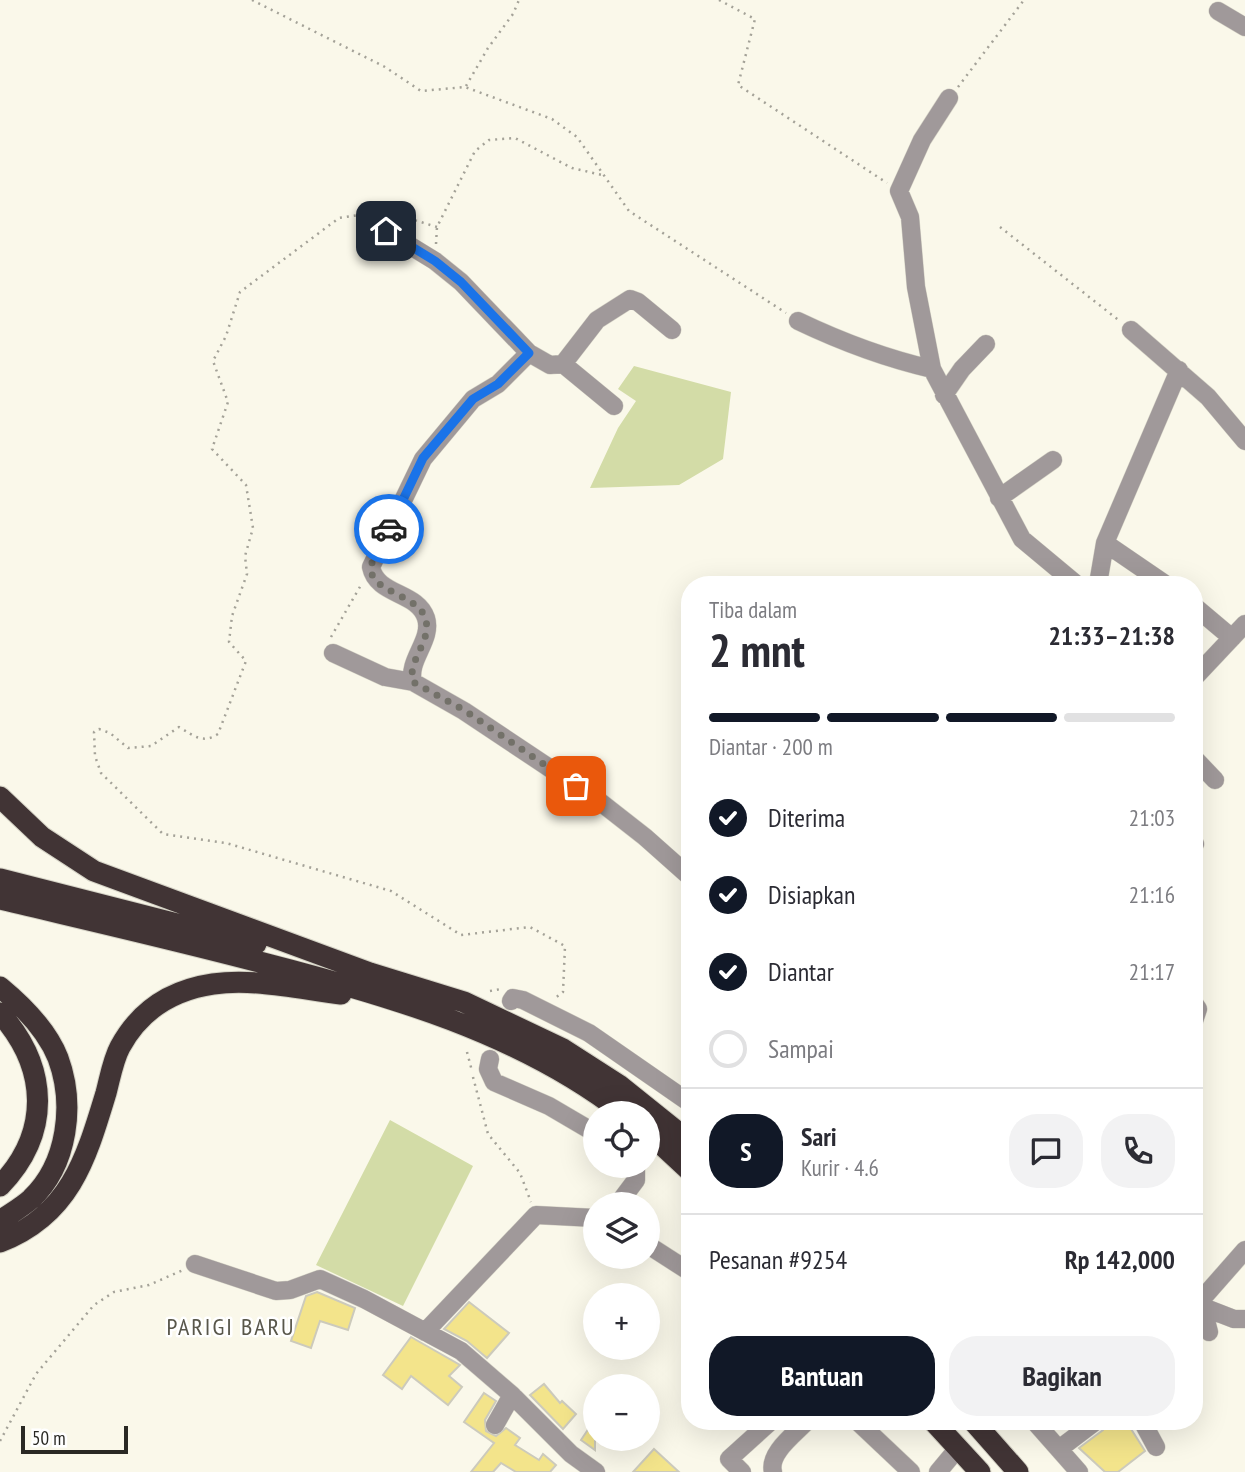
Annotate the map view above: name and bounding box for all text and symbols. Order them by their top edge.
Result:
pin [356,201,416,261]
icon: home [367,212,405,250]
courier [354,494,424,564]
icon: car [370,510,408,548]
text: Tiba dalam [709,595,797,624]
text: 21:33–21:38 [1048,619,1175,652]
text: 2 mnt [709,620,805,680]
text: Diantar · 200 m [709,732,833,761]
pin [546,756,606,816]
icon: bag [557,767,595,805]
icon: check [709,799,747,837]
text: Diterima [768,801,845,834]
text: 21:03 [1129,803,1175,832]
icon: check [709,876,747,914]
text: Disiapkan [768,878,855,911]
text: 21:16 [1129,880,1175,909]
icon: check [709,953,747,991]
text: Diantar [768,955,834,988]
text: 21:17 [1129,957,1175,986]
text: Sampai [768,1032,834,1065]
map controls [583,1101,660,1451]
button: locate [583,1101,660,1178]
button: chat [1009,1114,1083,1188]
button: phone [1101,1114,1175,1188]
text: Sari [801,1120,837,1153]
text: S [740,1135,752,1168]
text: Kurir · 4.6 [801,1153,879,1182]
button: layers [583,1192,660,1269]
text: Pesanan #9254 [709,1243,847,1276]
text: Rp 142,000 [1065,1243,1175,1276]
button: + [583,1283,660,1360]
district label: PARIGI BARU [166,1311,296,1342]
button: Bantuan [709,1336,935,1416]
button: Bagikan [949,1336,1175,1416]
button: − [583,1374,660,1451]
scale bar [21,1423,128,1455]
text: 50 m [32,1426,66,1450]

